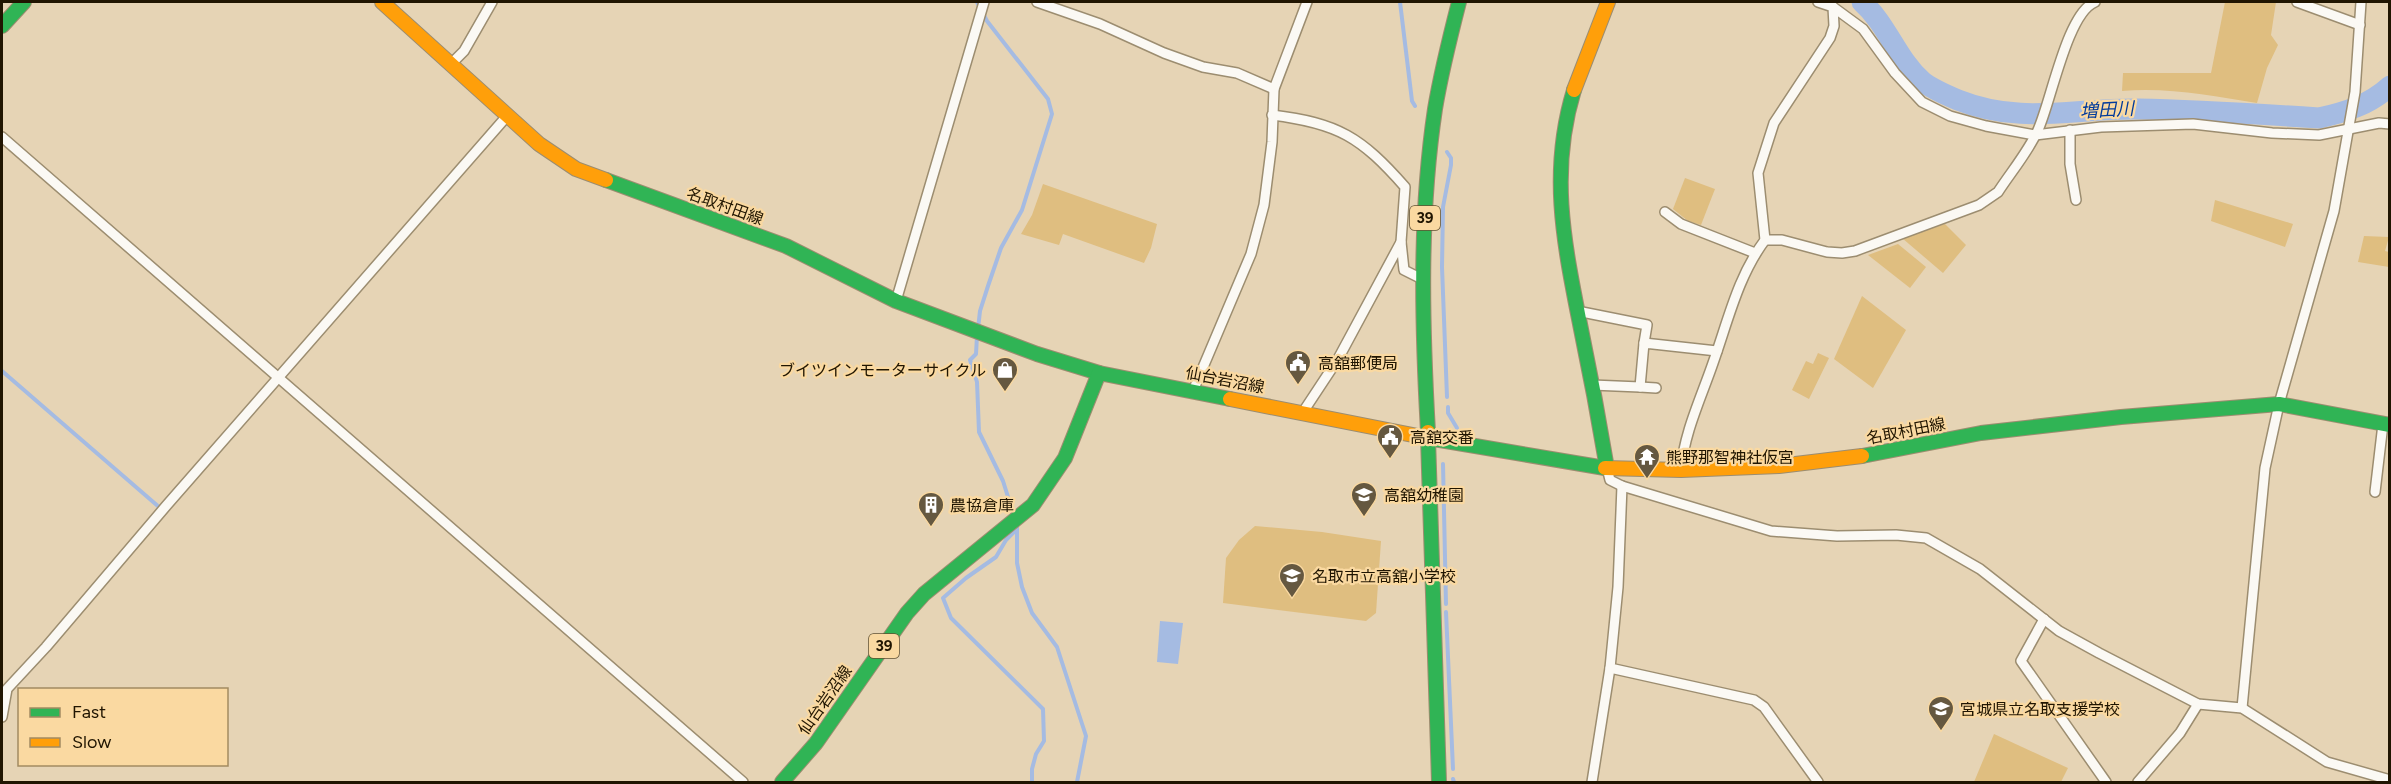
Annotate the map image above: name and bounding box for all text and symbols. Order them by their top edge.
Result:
water label: 増田川 [2079,97,2137,122]
street label: 名取村田線 [684,183,766,229]
road number: 39 [1410,206,1440,230]
public building icon: 高舘郵便局 [1283,348,1313,386]
place label: 高舘郵便局 [1318,354,1398,373]
shop icon: ブイツインモーターサイクル [990,355,1020,393]
place label: ブイツインモーターサイクル [779,361,986,380]
street label: 仙台岩沼線 [1184,363,1266,397]
street label: 名取村田線 [1865,414,1947,448]
public building icon: 高舘交番 [1375,422,1405,460]
place label: 高舘交番 [1410,428,1474,447]
temple icon: 熊野那智神社仮宮 [1632,442,1662,480]
place label: 熊野那智神社仮宮 [1666,448,1794,467]
school or university icon: 高舘幼稚園 [1349,480,1379,518]
place label: 高舘幼稚園 [1384,486,1464,505]
building icon: 農協倉庫 [916,490,946,528]
place label: 農協倉庫 [950,496,1014,515]
school or university icon: 名取市立高舘小学校 [1277,561,1307,599]
place label: 名取市立高舘小学校 [1312,567,1456,586]
road number: 39 [869,634,899,658]
street label: 仙台岩沼線 [794,662,856,738]
legend [18,688,228,766]
school or university icon: 宮城県立名取支援学校 [1926,694,1956,732]
place label: 宮城県立名取支援学校 [1960,700,2120,719]
text: Fast [72,701,106,723]
text: Slow [72,731,111,753]

